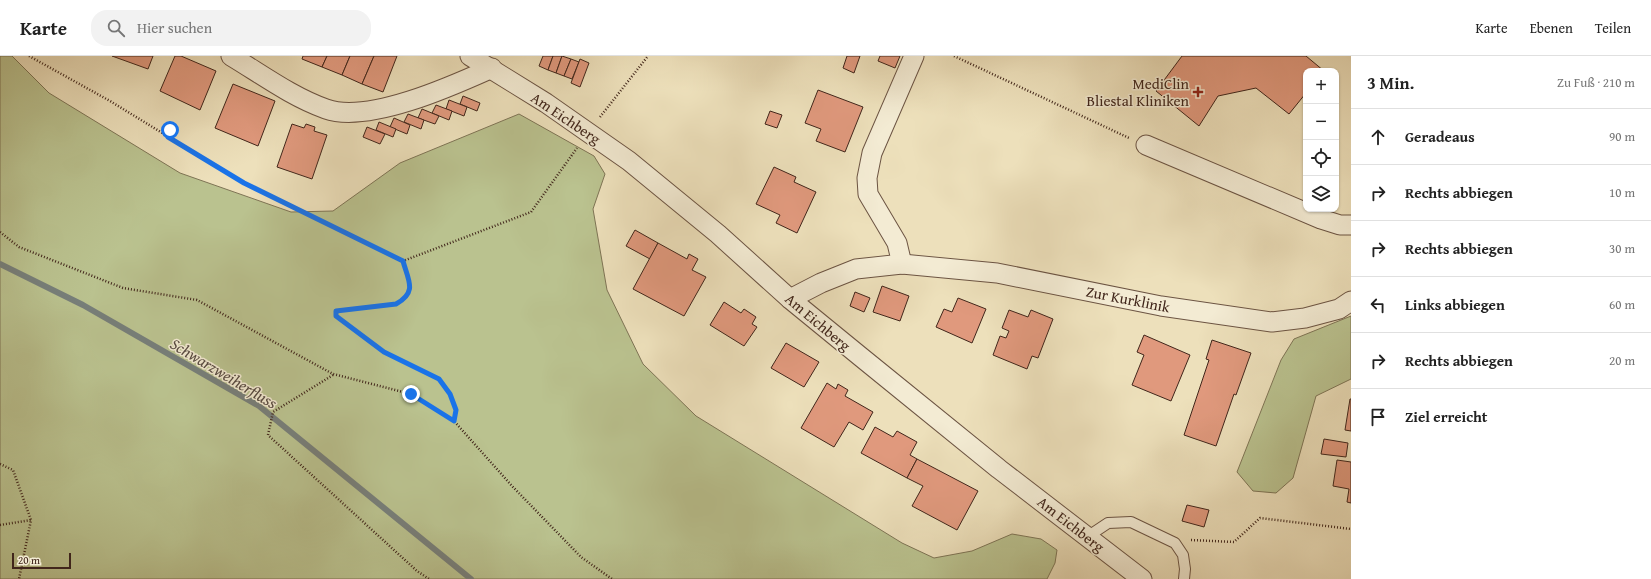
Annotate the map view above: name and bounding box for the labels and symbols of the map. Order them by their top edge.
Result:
place label: MediClin Bliestal Kliniken [1086,73,1190,111]
marker: MediClin Bliestal Kliniken [1192,86,1204,98]
street label: Am Eichberg [527,87,605,149]
route start [161,121,179,139]
street label: Zur Kurklinik [1084,281,1172,317]
street label: Am Eichberg [781,288,856,356]
water label: Schwarzweiherfluss [166,332,282,415]
route end [402,385,420,403]
street label: Am Eichberg [1033,491,1109,557]
scale bar [12,551,71,570]

